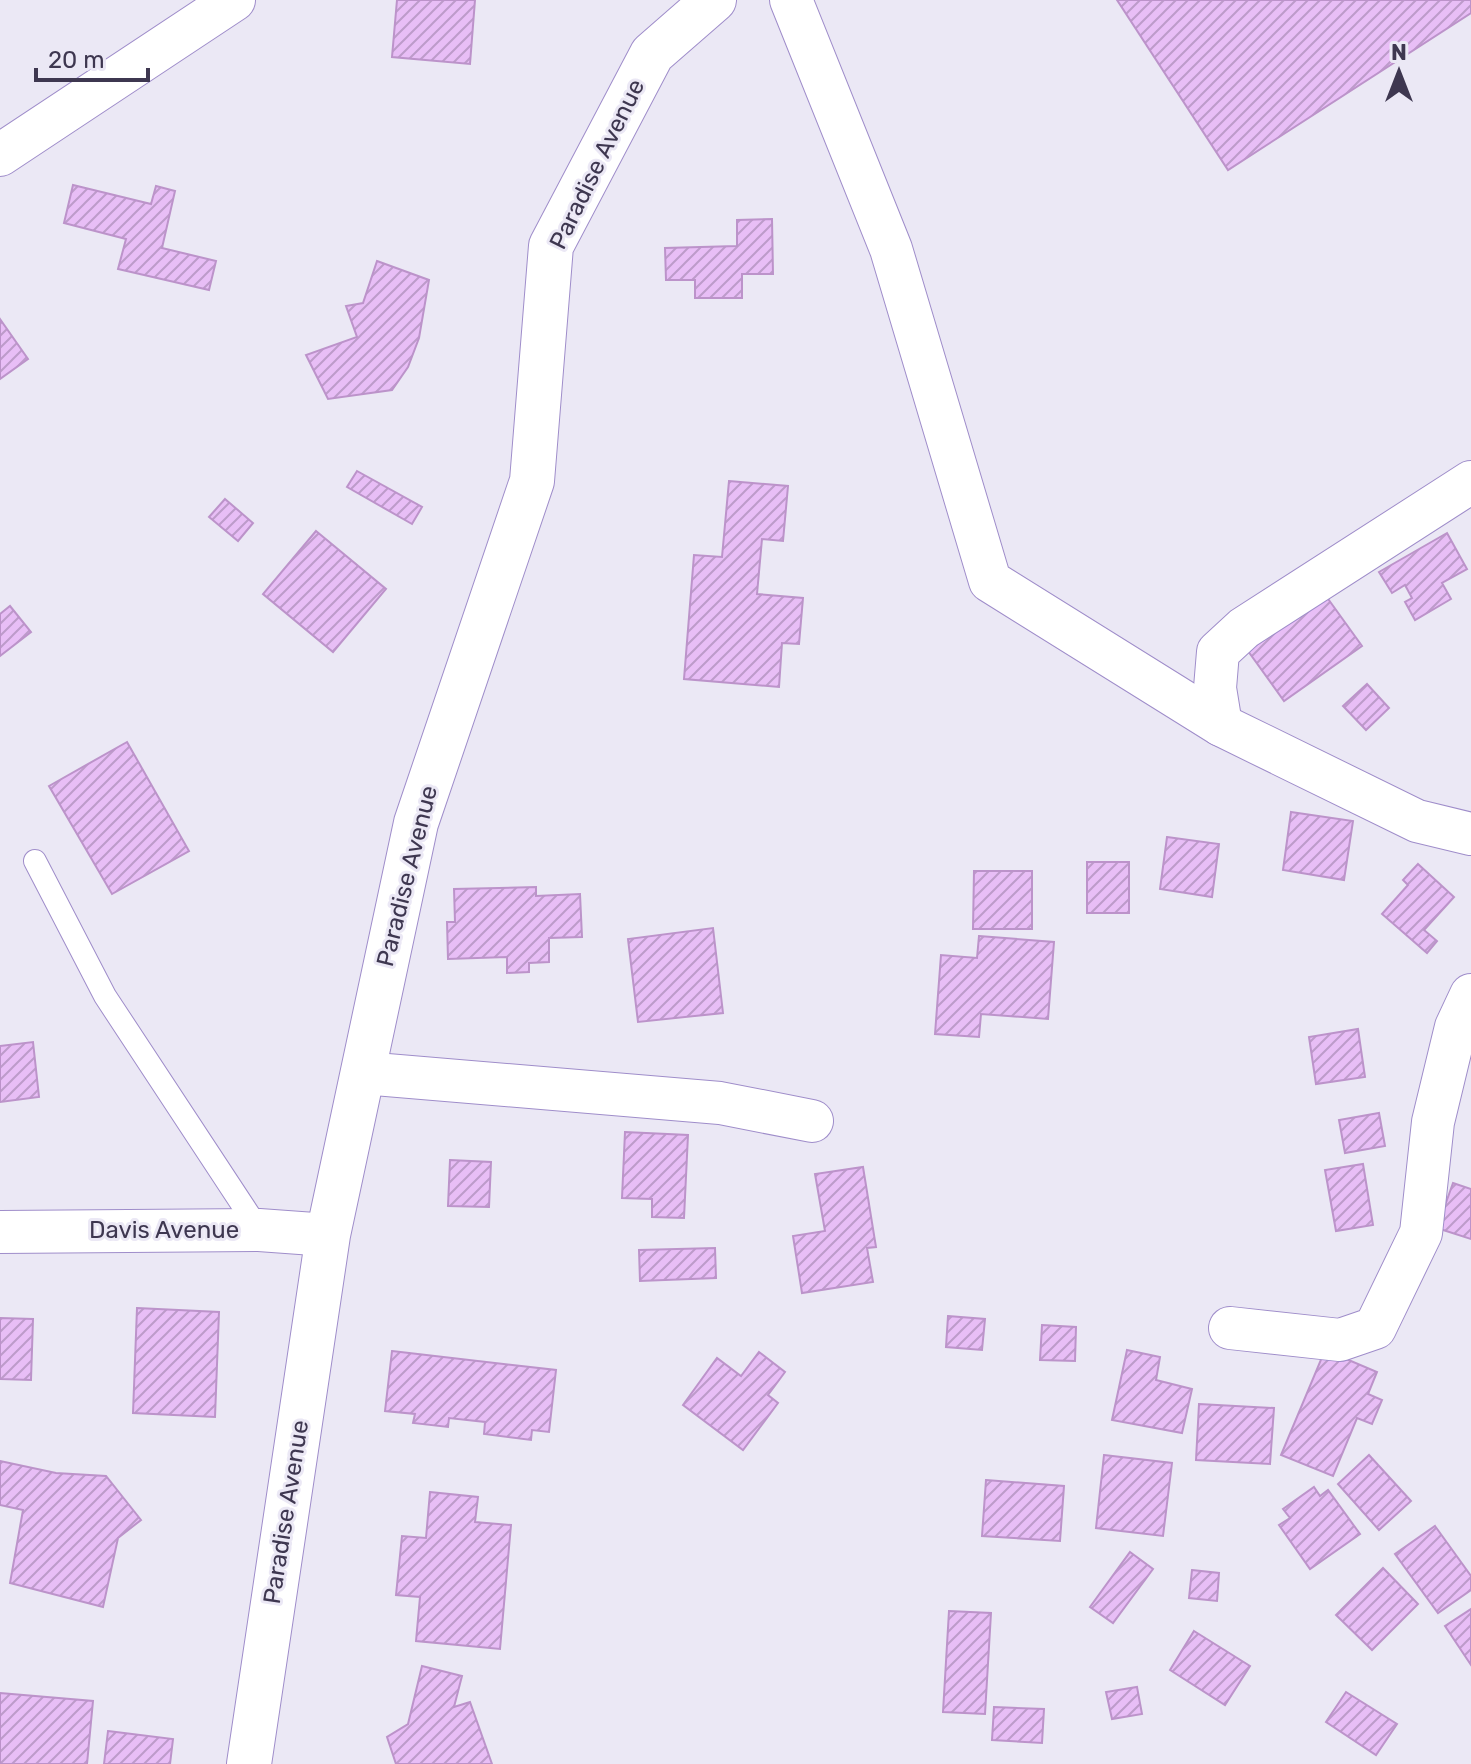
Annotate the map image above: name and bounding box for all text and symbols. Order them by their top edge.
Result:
scale bar [36,32,148,82]
north arrow [1359,32,1439,112]
text: N [1391,39,1407,66]
text: 20 m [48,46,105,74]
street label: Paradise Avenue [544,74,650,254]
street label: Paradise Avenue [371,783,443,969]
street label: Davis Avenue [89,1216,239,1244]
street label: Paradise Avenue [258,1418,314,1606]

